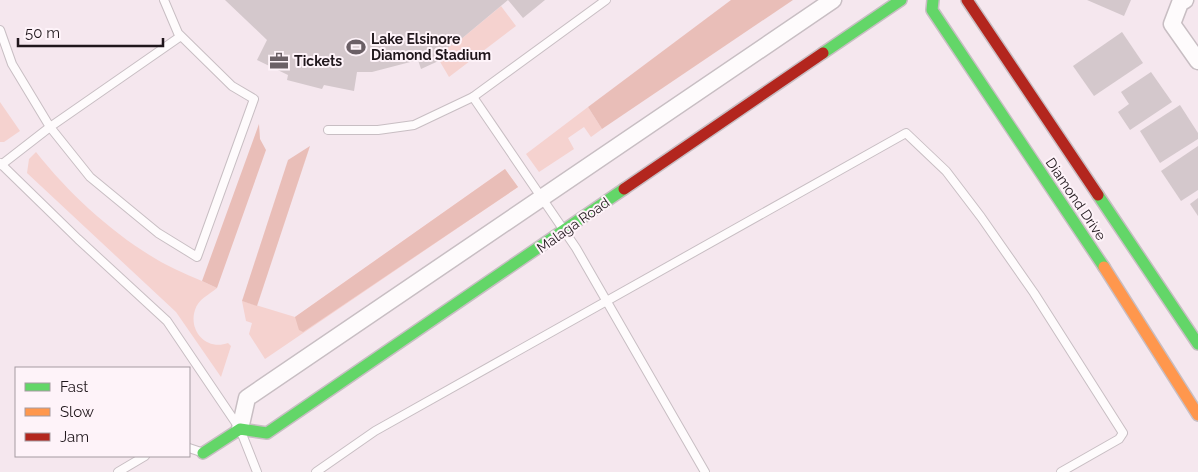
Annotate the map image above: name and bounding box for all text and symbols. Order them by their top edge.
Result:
scale bar [18,15,162,47]
text: 50 m [25,24,60,42]
place label: Lake Elsinore Diamond Stadium [371,31,491,63]
sports icon: Lake Elsinore Diamond Stadium [345,36,367,58]
office icon: Tickets [268,50,290,72]
place label: Tickets [294,53,342,69]
street label: Diamond Drive [1043,155,1109,243]
street label: Malaga Road [534,194,612,256]
legend [15,367,190,457]
text: Fast [60,378,88,396]
text: Slow [60,403,94,421]
text: Jam [60,428,89,446]

